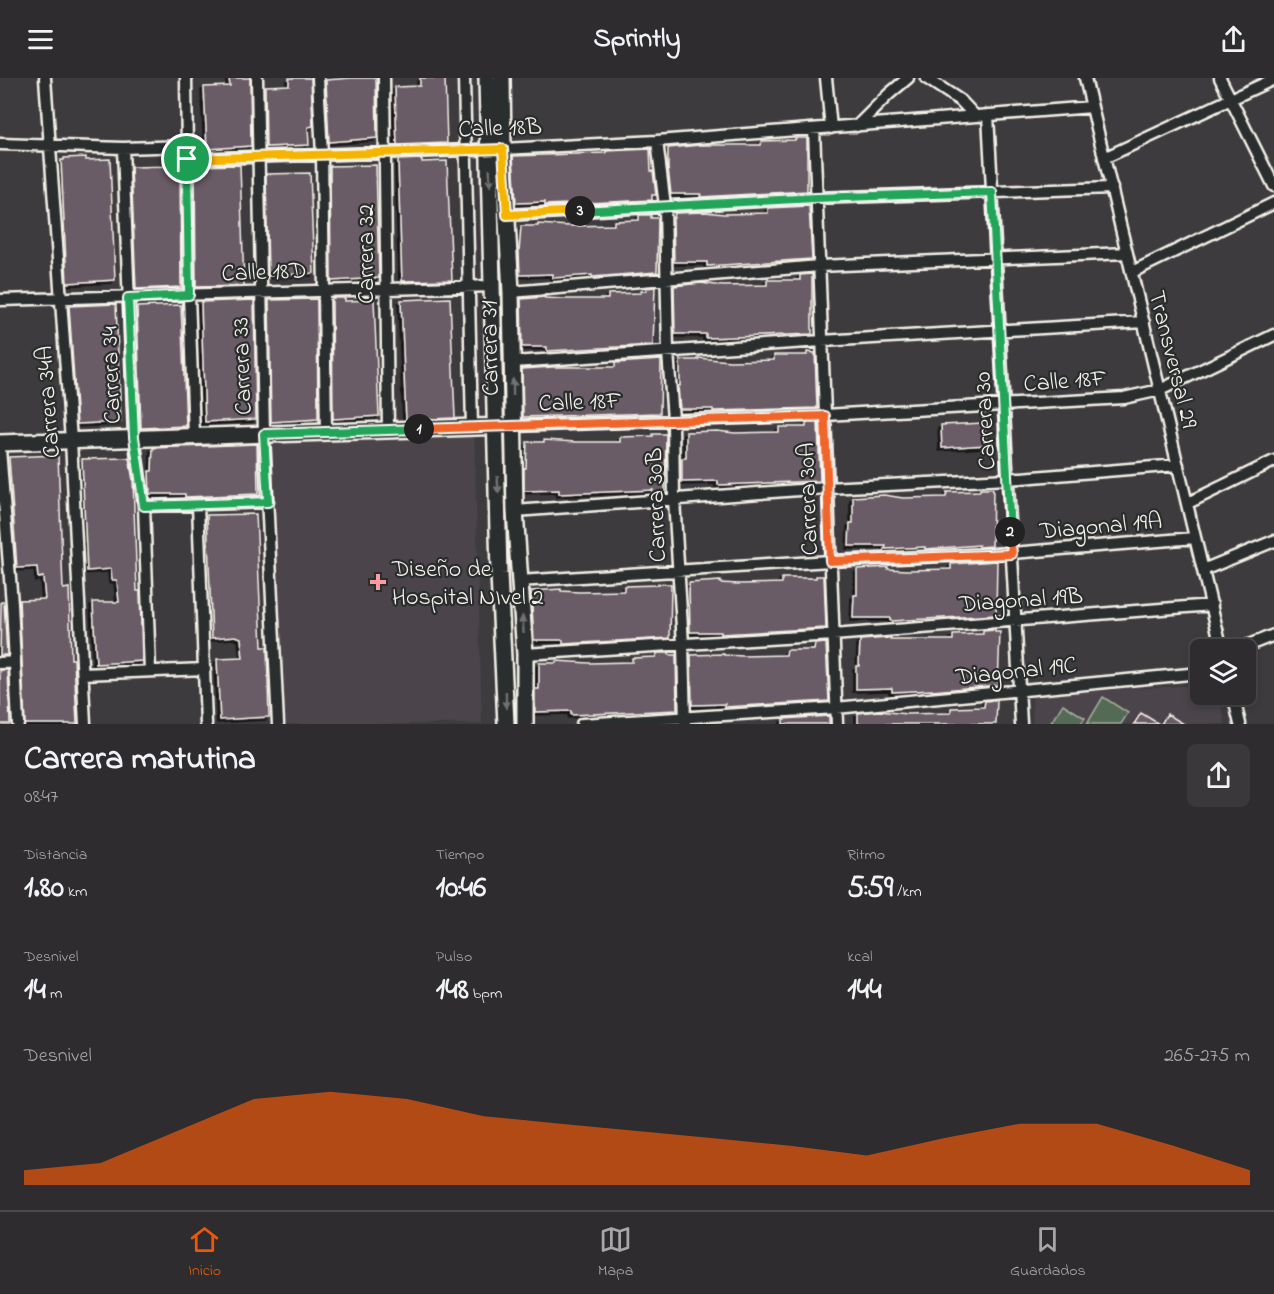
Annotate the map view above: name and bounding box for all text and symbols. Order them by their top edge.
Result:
text: Sprintly [593,20,681,59]
icon: menu [24,23,57,56]
icon: share [1217,23,1250,56]
street label: Calle 18B [458,111,543,148]
pin [161,133,212,184]
icon: arrive [170,142,203,175]
one-way arrow [485,169,495,188]
pin: 3 [565,196,595,226]
text: 3 [577,199,583,223]
street label: Carrera 32 [350,204,385,304]
street label: Calle 18D [221,255,307,292]
street label: Transversal 29 [1138,287,1206,433]
street label: Carrera 31 [473,299,510,396]
street label: Carrera 33 [224,316,263,415]
street label: Carrera 34 [93,325,132,424]
street label: Carrera 34A [28,344,71,459]
street label: Calle 18F [1022,362,1108,403]
street label: Carrera 30 [966,371,1007,471]
one-way arrow [508,377,518,396]
street label: Calle 18F [538,385,623,422]
pin: 1 [404,414,434,444]
text: 1 [416,417,422,441]
street label: Carrera 30A [790,442,829,556]
street label: Carrera 30B [638,447,677,563]
one-way arrow [494,475,503,494]
street label: Diagonal 19A [1038,505,1164,550]
pin: 2 [995,517,1025,547]
text: 2 [1006,520,1014,544]
place label: Diseño de Hospital NIvel 2 [391,553,544,616]
marker: Diseño de Hospital NIvel 2 [369,573,387,591]
street label: Diagonal 19B [957,580,1084,623]
one-way arrow [518,614,527,633]
map controls [1190,639,1256,705]
button: layers [1190,639,1256,705]
street label: Diagonal 19C [953,649,1078,696]
one-way arrow [501,691,511,710]
text: Carrera matutina [24,736,256,784]
button: share [1187,744,1250,807]
text: 08:47 [24,783,58,812]
text: Distancia [24,843,87,867]
text: Tiempo [436,843,484,867]
text: Ritmo [847,843,885,867]
text: 1.80 [24,867,64,911]
text: 10:46 [436,867,486,911]
text: 5:59 [847,867,893,911]
text: km [64,880,87,904]
text: /km [893,880,922,904]
text: Desnivel [24,945,78,969]
text: Pulso [436,945,472,969]
text: kcal [847,945,873,969]
text: 14 [24,969,46,1013]
text: 148 [436,969,469,1013]
text: 144 [847,969,882,1013]
text: m [46,982,62,1006]
text: bpm [469,982,502,1006]
text: Desnivel [24,1042,92,1071]
text: 265–275 m [1164,1042,1250,1071]
tab: Inicio [188,1223,221,1283]
tab: Mapa [598,1223,633,1283]
tab: Guardados [1010,1223,1086,1283]

